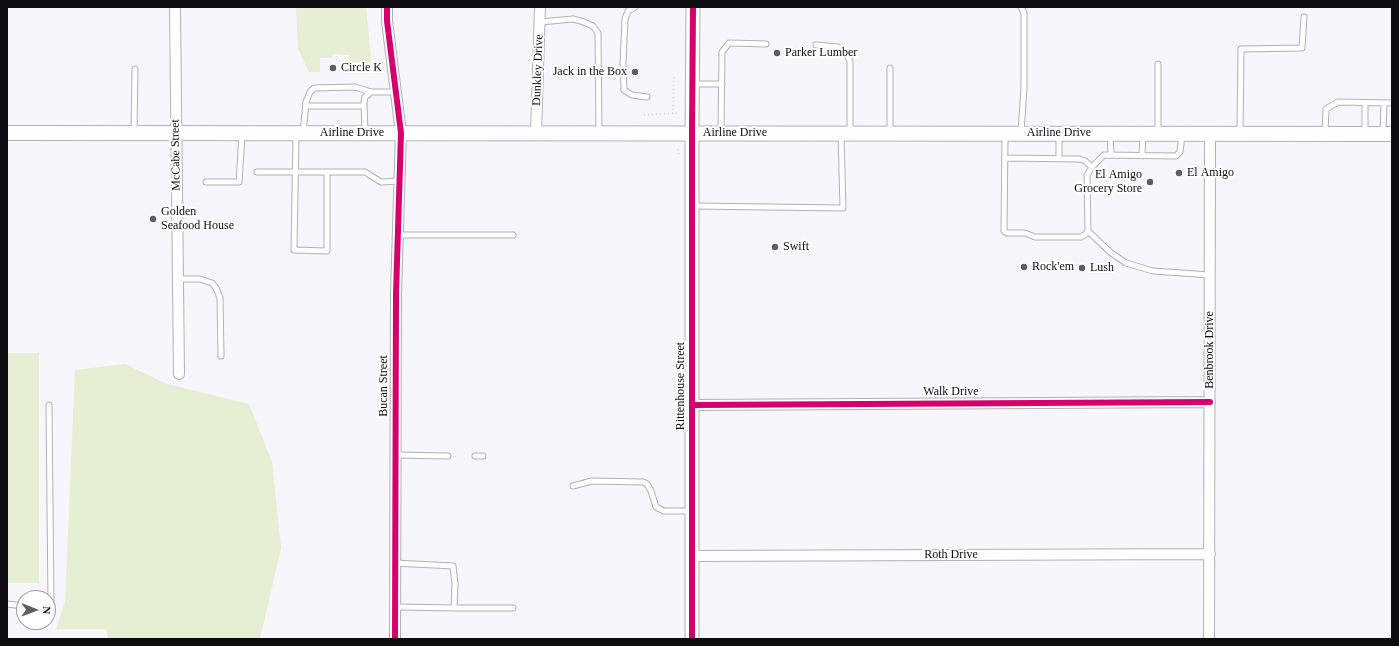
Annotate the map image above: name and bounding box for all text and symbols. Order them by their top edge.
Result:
street label: Dunkley Drive [530,34,546,106]
place label: Parker Lumber [785,46,857,60]
marker: Parker Lumber [772,48,782,58]
place label: Circle K [341,61,382,75]
marker: Circle K [328,63,338,73]
place label: Jack in the Box [553,65,627,79]
marker: Jack in the Box [630,67,640,77]
street label: McCabe Street [168,119,184,191]
street label: Airline Drive [320,126,384,140]
street label: Airline Drive [703,126,767,140]
street label: Airline Drive [1027,126,1091,140]
place label: El Amigo [1187,166,1234,180]
place label: El Amigo Grocery Store [1074,168,1142,196]
marker: El Amigo [1174,168,1184,178]
marker: El Amigo Grocery Store [1145,177,1155,187]
place label: Golden Seafood House [161,205,234,233]
marker: Golden Seafood House [148,214,158,224]
place label: Swift [783,240,809,254]
marker: Swift [770,242,780,252]
place label: Rock'em [1032,260,1074,274]
place label: Lush [1090,261,1114,275]
marker: Rock'em [1019,262,1029,272]
marker: Lush [1077,263,1087,273]
street label: Benbrook Drive [1203,311,1217,389]
street label: Rittenhouse Street [674,342,688,430]
street label: Bucan Street [377,355,391,417]
street label: Walk Drive [923,385,979,399]
street label: Roth Drive [924,548,978,562]
north arrow [16,590,56,630]
text: N [41,606,53,614]

